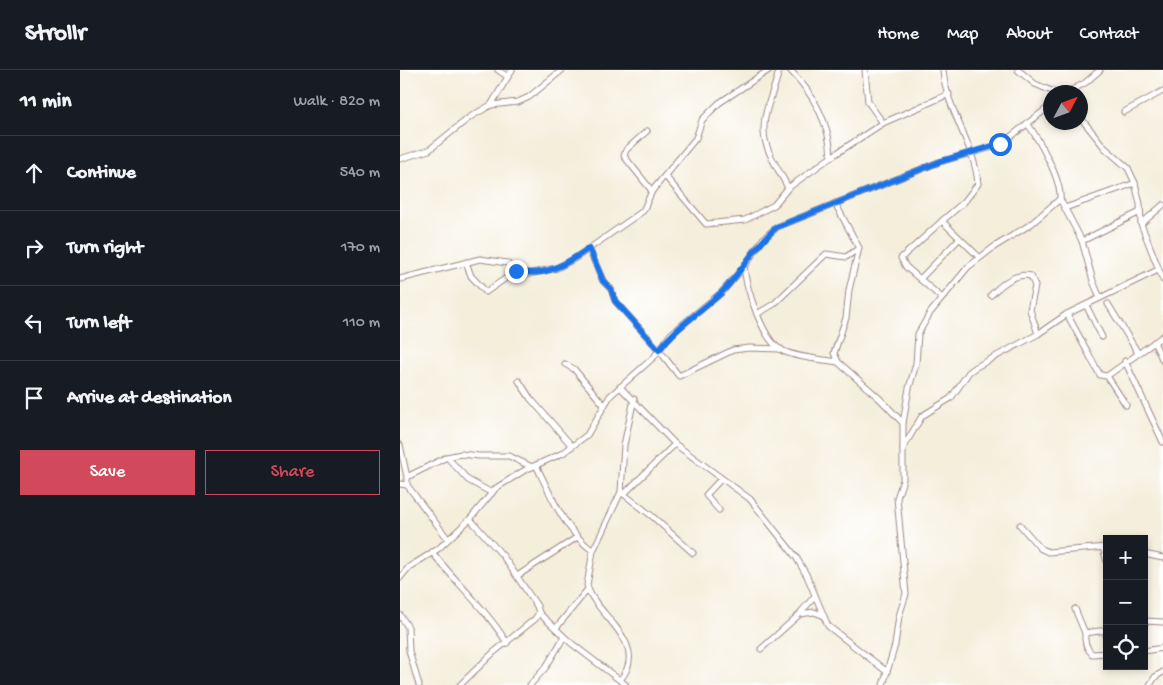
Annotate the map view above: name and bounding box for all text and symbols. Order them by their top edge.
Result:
text: Strollr [25,20,86,49]
text: Home [877,24,919,45]
text: Map [947,24,978,45]
text: About [1006,24,1052,45]
text: Contact [1080,24,1138,45]
north arrow [1043,85,1088,130]
text: 11 min [20,90,71,115]
text: Walk · 820 m [293,93,380,112]
route start [989,133,1012,156]
icon: ahead [20,159,48,187]
text: Continue [67,162,136,185]
text: 540 m [340,164,380,183]
icon: right [20,234,48,262]
text: Turn right [67,237,143,260]
text: 170 m [341,239,380,258]
route end [505,260,528,283]
icon: left [20,309,48,337]
text: Turn left [67,312,131,335]
text: 110 m [343,314,380,333]
icon: arrive [20,384,48,412]
text: Arrive at destination [67,387,231,410]
button: Save [20,450,195,495]
button: Share [205,450,380,495]
map controls [1103,535,1148,670]
button: + [1103,535,1148,580]
button: − [1103,580,1148,625]
button: locate [1103,625,1148,670]

